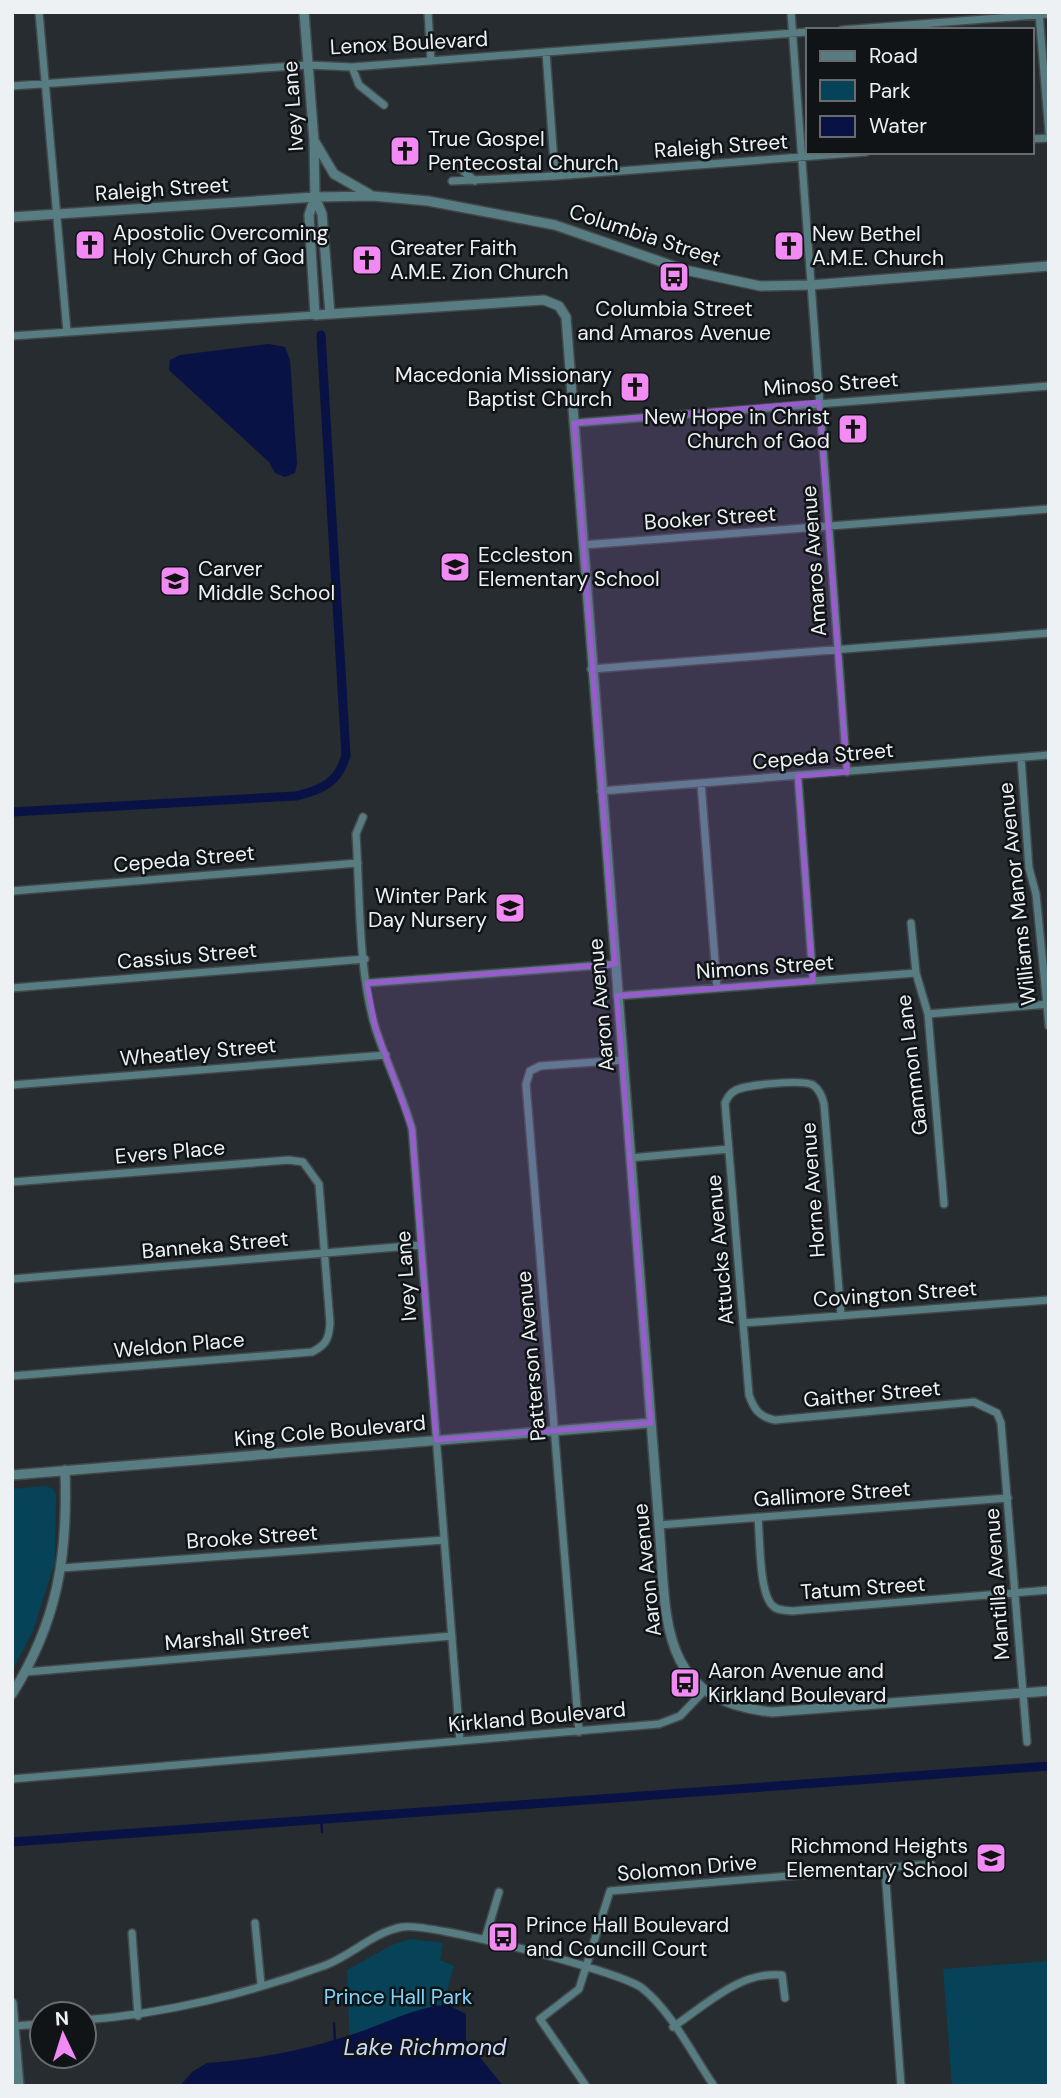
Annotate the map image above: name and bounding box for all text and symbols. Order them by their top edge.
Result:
street label: Lenox Boulevard [329,25,489,61]
legend [806,28,1033,154]
text: Road [869,42,918,70]
street label: Ivey Lane [276,60,310,152]
text: Park [869,77,911,105]
text: Water [869,112,927,140]
place label: True Gospel Pentecostal Church [428,125,619,177]
street label: Raleigh Street [653,127,789,165]
church icon: True Gospel Pentecostal Church [388,134,422,168]
street label: Raleigh Street [94,170,230,208]
street label: Columbia Street [566,197,724,273]
place label: Apostolic Overcoming Holy Church of God [113,219,329,271]
place label: New Bethel A.M.E. Church [812,220,944,272]
church icon: Apostolic Overcoming Holy Church of God [73,228,107,262]
church icon: New Bethel A.M.E. Church [772,229,806,263]
place label: Greater Faith A.M.E. Zion Church [390,234,569,286]
church icon: Greater Faith A.M.E. Zion Church [350,243,384,277]
bus stop icon: Columbia Street and Amaros Avenue [657,260,691,294]
place label: Columbia Street and Amaros Avenue [577,295,771,347]
place label: Macedonia Missionary Baptist Church [395,361,612,413]
street label: Minoso Street [763,365,899,403]
church icon: Macedonia Missionary Baptist Church [618,370,652,404]
place label: New Hope in Christ Church of God [644,403,830,455]
church icon: New Hope in Christ Church of God [836,412,870,446]
street label: Amaros Avenue [795,484,833,637]
street label: Booker Street [643,499,777,537]
place label: Eccleston Elementary School [478,541,660,593]
school or university icon: Eccleston Elementary School [438,550,472,584]
place label: Carver Middle School [198,555,335,607]
school or university icon: Carver Middle School [158,564,192,598]
street label: Cepeda Street [751,736,895,776]
street label: Williams Manor Avenue [991,781,1043,1007]
street label: Cepeda Street [112,839,256,879]
place label: Winter Park Day Nursery [368,882,487,934]
school or university icon: Winter Park Day Nursery [493,891,527,925]
street label: Cassius Street [116,936,258,976]
street label: Aaron Avenue [581,937,621,1073]
street label: Nimons Street [695,948,835,986]
street label: Gammon Lane [889,993,935,1137]
street label: Wheatley Street [119,1031,277,1073]
street label: Horne Avenue [794,1121,832,1259]
street label: Evers Place [114,1133,226,1171]
street label: Attucks Avenue [699,1173,741,1326]
street label: Banneka Street [140,1225,290,1265]
street label: Ivey Lane [389,1230,423,1322]
street label: Patterson Avenue [510,1270,552,1442]
street label: Covington Street [812,1274,978,1314]
street label: Weldon Place [112,1325,246,1365]
street label: Gaither Street [802,1374,942,1414]
street label: King Cole Boulevard [233,1409,427,1453]
street label: Gallimore Street [753,1475,911,1513]
street label: Aaron Avenue [626,1502,668,1638]
street label: Mantilla Avenue [978,1507,1016,1661]
street label: Brooke Street [185,1518,319,1556]
street label: Tatum Street [799,1570,927,1606]
street label: Marshall Street [163,1617,311,1657]
place label: Aaron Avenue and Kirkland Boulevard [708,1657,886,1709]
bus stop icon: Aaron Avenue and Kirkland Boulevard [668,1666,702,1700]
street label: Kirkland Boulevard [447,1695,627,1739]
place label: Richmond Heights Elementary School [786,1832,968,1884]
school or university icon: Richmond Heights Elementary School [974,1841,1008,1875]
street label: Solomon Drive [616,1848,758,1888]
place label: Prince Hall Boulevard and Councill Court [526,1911,729,1963]
bus stop icon: Prince Hall Boulevard and Councill Court [486,1920,520,1954]
park label: Prince Hall Park [324,1983,473,2011]
north arrow [28,2000,98,2070]
text: N [54,2006,70,2031]
water label: Lake Richmond [344,2032,507,2062]

